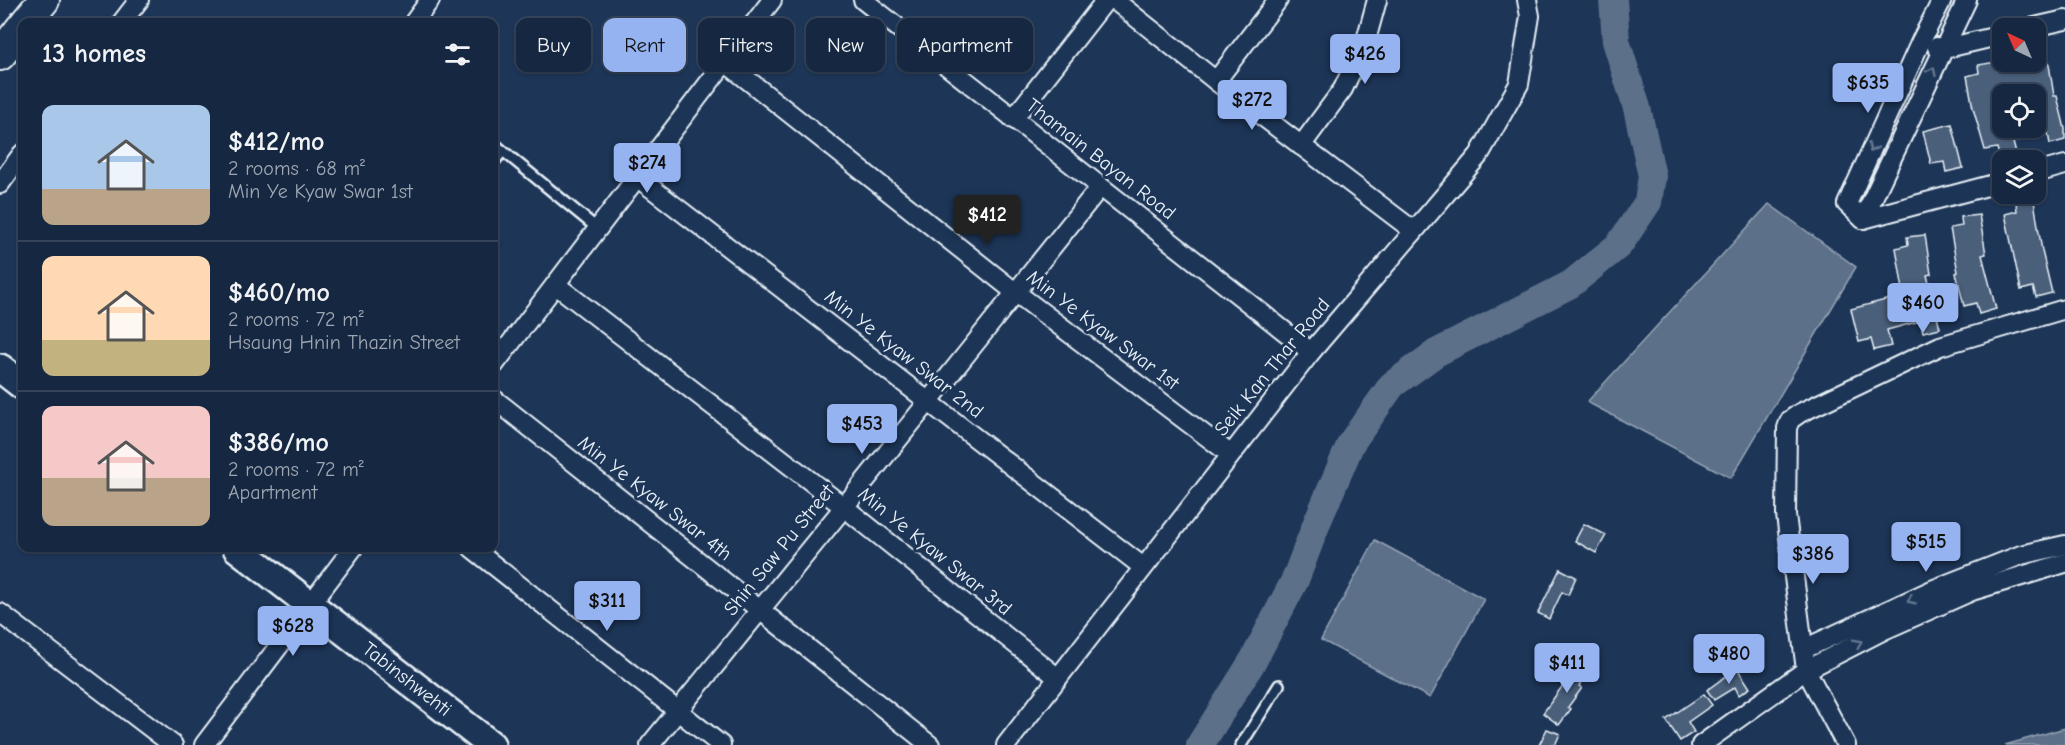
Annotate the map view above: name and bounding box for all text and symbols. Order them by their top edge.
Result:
chip: Buy [516,18,591,72]
chip: Rent [603,18,686,72]
chip: Filters [698,18,794,72]
chip: New [806,18,885,72]
chip: Apartment [897,18,1033,72]
north arrow [1992,18,2046,72]
map controls [1992,18,2046,204]
pin: $426 [1329,34,1401,85]
icon: filters [441,38,474,71]
text: 13 homes [42,39,146,69]
text: $426 [1344,42,1386,65]
pin: $635 [1832,63,1904,114]
one-way arrow [1925,67,1937,78]
text: $635 [1847,71,1889,94]
pin: $272 [1216,80,1288,131]
button: locate [1992,84,2046,138]
text: $272 [1232,88,1272,111]
street label: Thamain Bayan Road [1022,94,1180,224]
text: $412/mo [228,127,325,157]
icon: home [90,129,162,201]
one-way arrow [1868,141,1880,152]
pin: $274 [611,143,683,194]
button: layers [1992,150,2046,204]
text: $274 [628,151,666,174]
text: 2 rooms · 68 m² [228,157,365,180]
text: Min Ye Kyaw Swar 1st [228,180,413,203]
pin: $412 [951,195,1023,246]
text: $412 [967,203,1007,226]
street label: Min Ye Kyaw Swar 1st [1022,265,1185,396]
text: $460/mo [228,278,330,308]
icon: home [90,280,162,352]
pin: $460 [1887,283,1959,334]
street label: Min Ye Kyaw Swar 2nd [820,285,988,423]
text: $460 [1901,291,1945,314]
street label: Seik Kan Thar Road [1209,294,1335,440]
text: 2 rooms · 72 m² [228,308,364,331]
text: Hsaung Hnin Thazin Street [228,331,460,354]
pin: $453 [826,404,898,455]
text: $453 [841,412,883,435]
text: $386/mo [228,428,329,458]
icon: home [90,430,162,502]
street label: Min Ye Kyaw Swar 4th [573,431,737,565]
text: 2 rooms · 72 m² [228,458,364,481]
street label: Shin Saw Pu Street [719,479,840,620]
text: Apartment [228,481,318,504]
street label: Min Ye Kyaw Swar 3rd [854,482,1016,620]
pin: $515 [1890,522,1962,573]
text: $515 [1905,530,1947,553]
pin: $386 [1777,534,1849,585]
text: $386 [1792,542,1834,565]
pin: $311 [571,581,643,632]
text: $311 [588,589,626,612]
one-way arrow [1907,592,1918,604]
pin: $628 [257,606,329,657]
text: $628 [272,614,314,637]
pin: $480 [1693,634,1765,685]
street label: Tabinshwehti [358,637,456,721]
one-way arrow [1852,639,1863,650]
text: $480 [1707,642,1751,665]
pin: $411 [1531,643,1603,694]
text: $411 [1548,651,1586,674]

